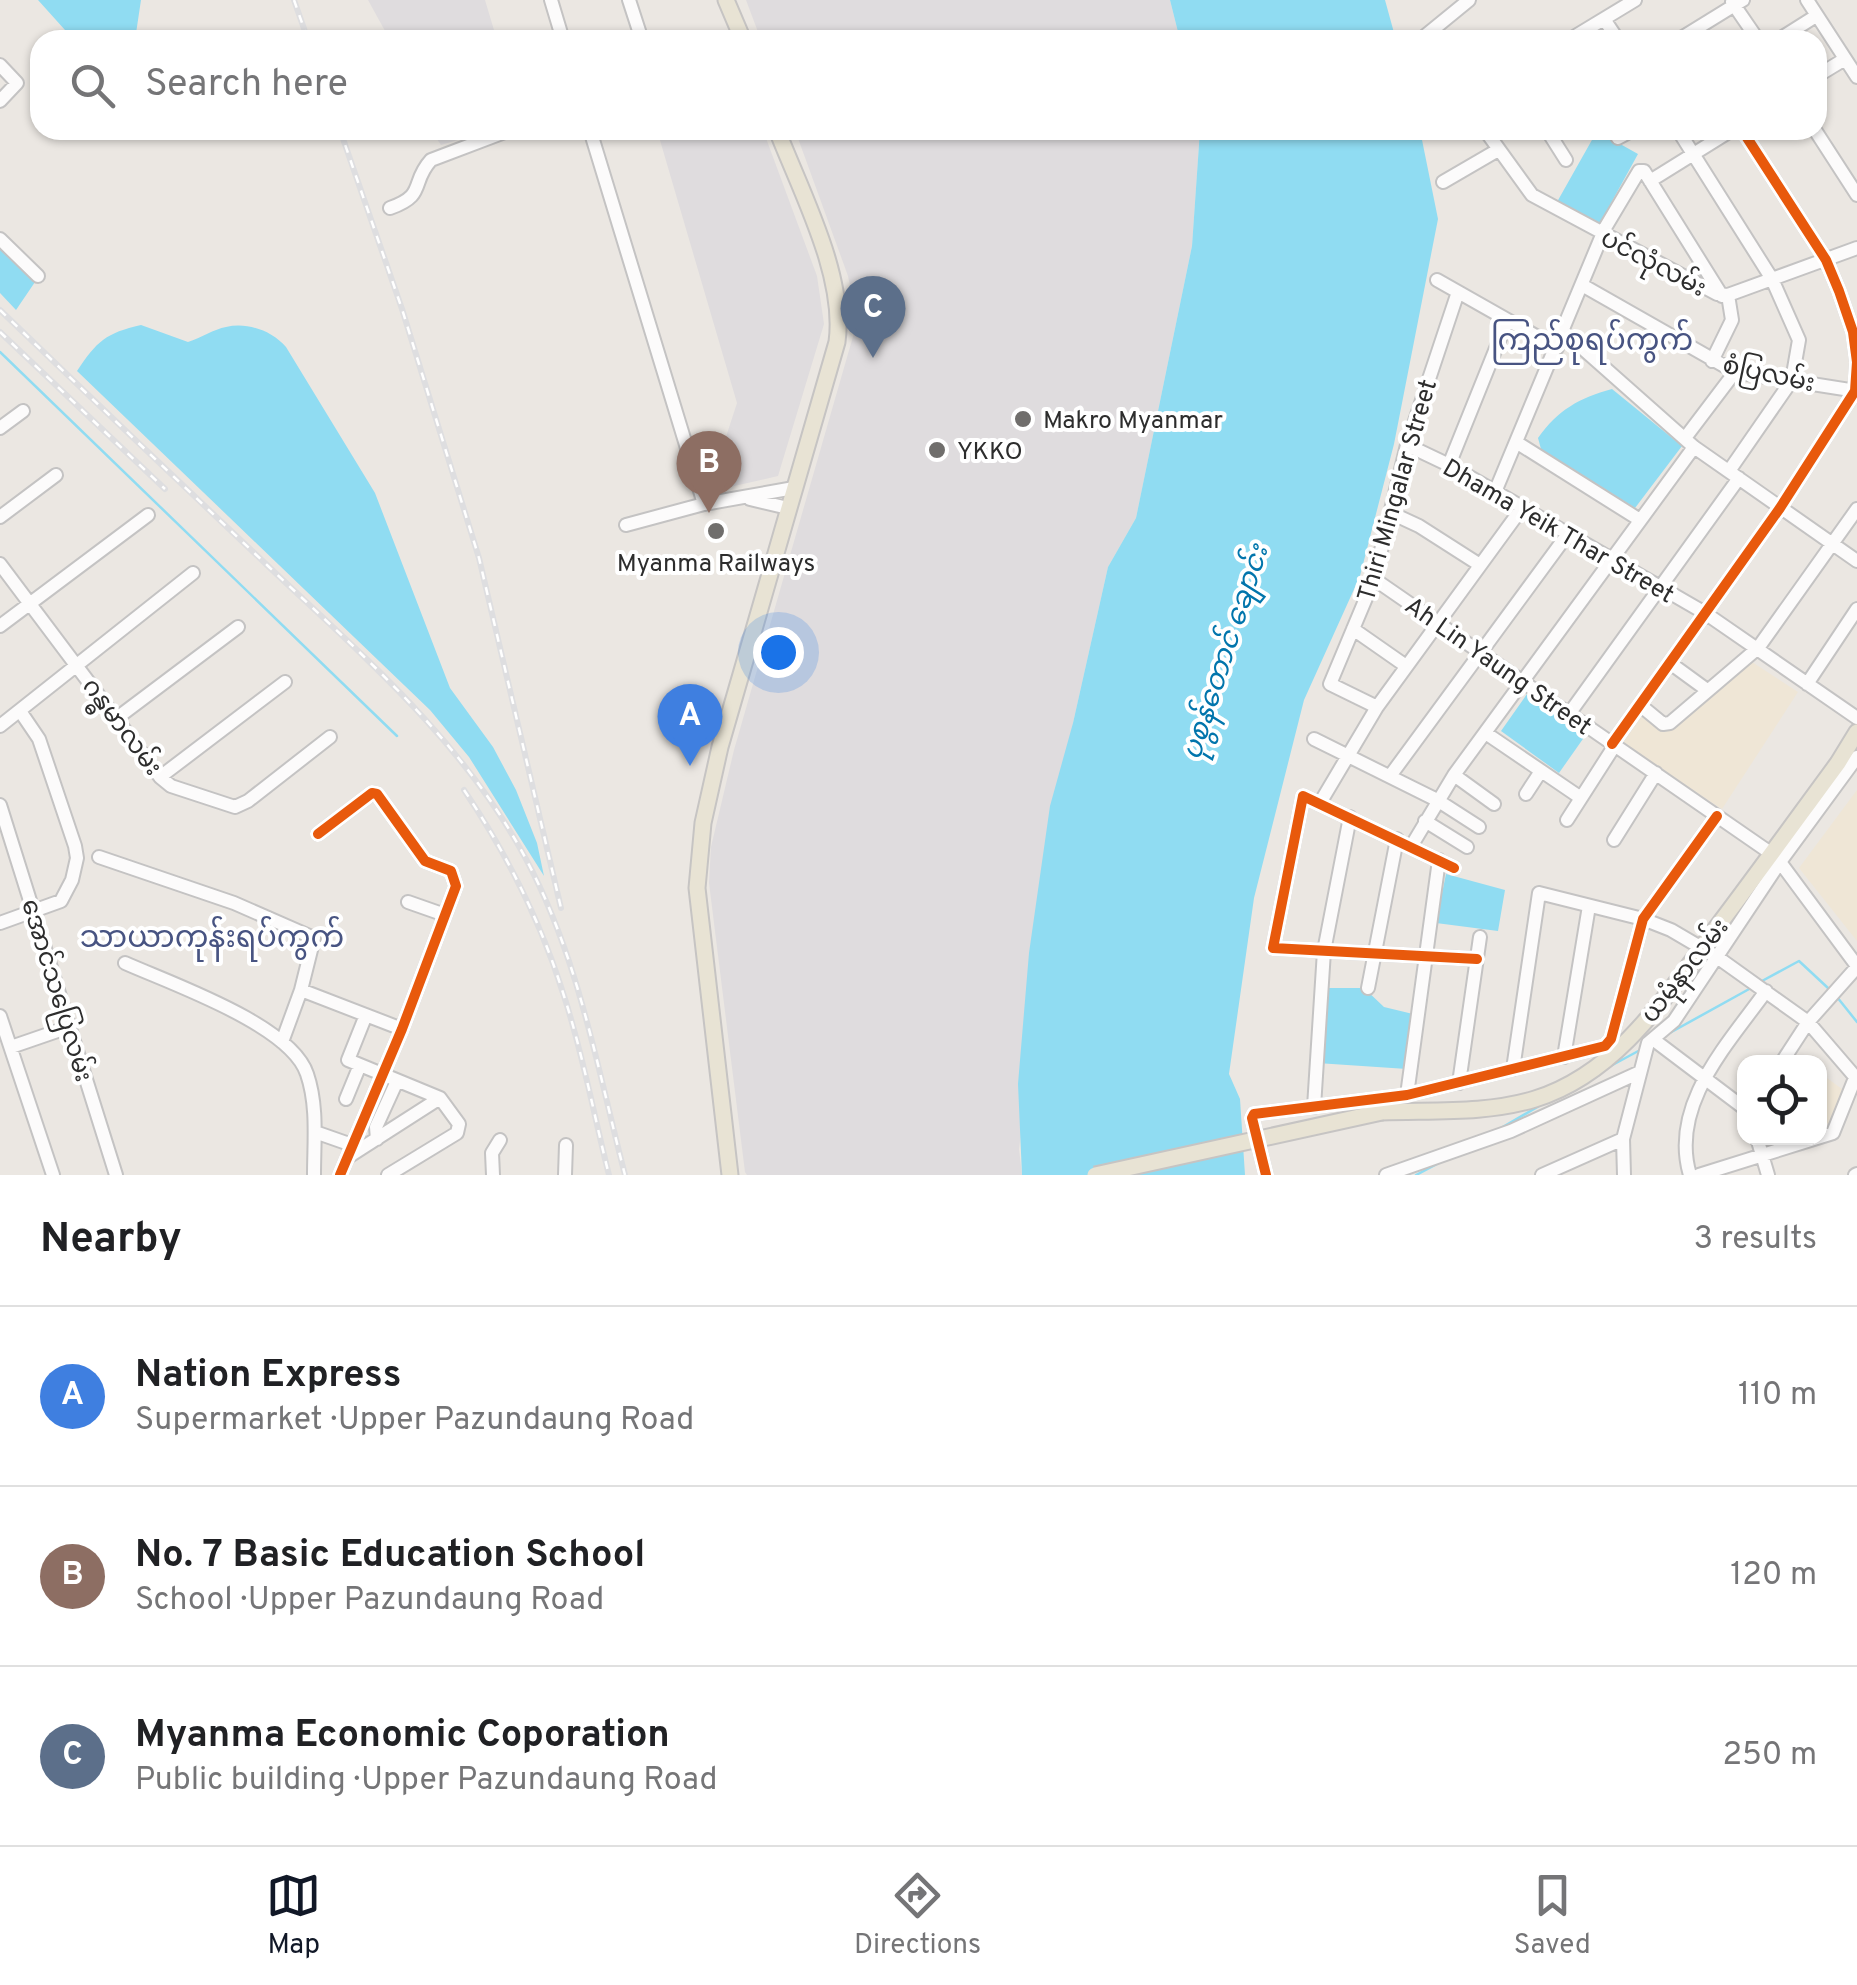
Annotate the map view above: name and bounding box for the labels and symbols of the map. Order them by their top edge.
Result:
street label: ပင်လုံလမ်း [1593,220,1713,308]
pin: C [840,276,906,358]
district label: ကြည်စုရပ်ကွက် [1491,318,1693,365]
street label: စံပြလမ်း [1719,347,1818,403]
street label: Thiri Mingalar Street [1352,376,1446,606]
place label: Makro Myanmar [1043,406,1223,438]
marker: Makro Myanmar [1012,408,1034,430]
pin: B [676,430,742,513]
place label: YKKO [957,437,1023,469]
marker: YKKO [926,439,948,461]
street label: Dhama Yeik Thar Street [1436,453,1679,612]
marker: Myanma Railways [705,520,727,542]
water label: ပုစွန်တောင် ချောင်း [1171,537,1282,766]
place label: Myanma Railways [617,549,815,581]
street label: Ah Lin Yaung Street [1398,591,1597,744]
your location [753,627,804,678]
street label: ဂန္ဓမာလမ်း [71,670,171,785]
pin: A [658,684,722,766]
street label: အောင်သပြေလမ်း [10,894,102,1087]
street label: ယမုံနာလမ်း [1632,911,1739,1032]
district label: သာယာကုန်းရပ်ကွက် [80,915,344,962]

